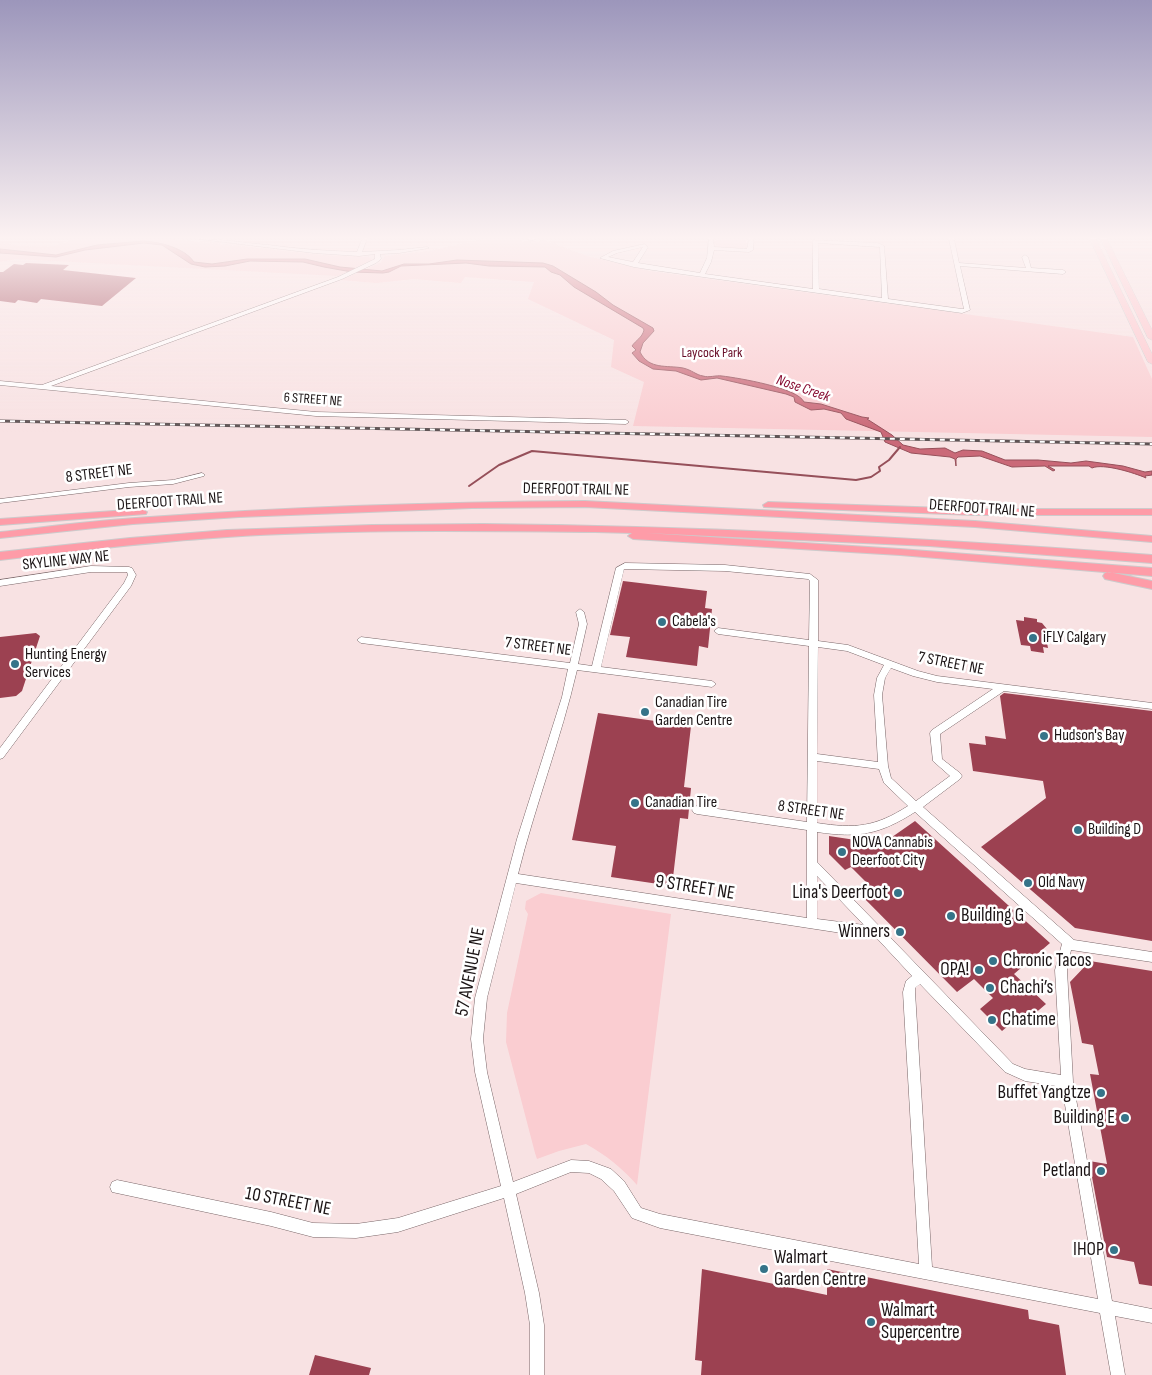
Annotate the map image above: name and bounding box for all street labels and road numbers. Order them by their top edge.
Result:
street label: 6 STREET NE [283,390,343,410]
street label: 8 STREET NE [65,460,133,488]
street label: DEERFOOT TRAIL NE [523,479,629,501]
street label: DEERFOOT TRAIL NE [116,489,224,515]
street label: DEERFOOT TRAIL NE [928,496,1036,522]
street label: SKYLINE WAY NE [22,547,110,575]
street label: 7 STREET NE [504,633,572,661]
street label: 7 STREET NE [917,648,985,680]
street label: 8 STREET NE [776,797,846,825]
street label: 9 STREET NE [654,870,736,906]
street label: 57 AVENUE NE [451,926,491,1018]
street label: 10 STREET NE [243,1183,333,1221]

